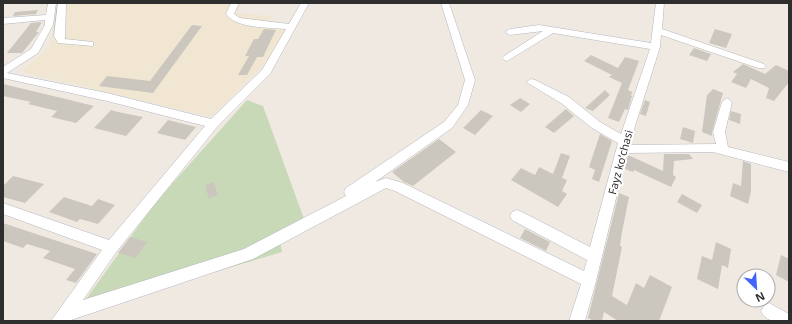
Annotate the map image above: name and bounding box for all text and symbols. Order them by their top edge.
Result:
street label: Fayz koʻchasi [604,128,636,196]
north arrow [736,268,776,308]
text: N [753,289,768,306]

